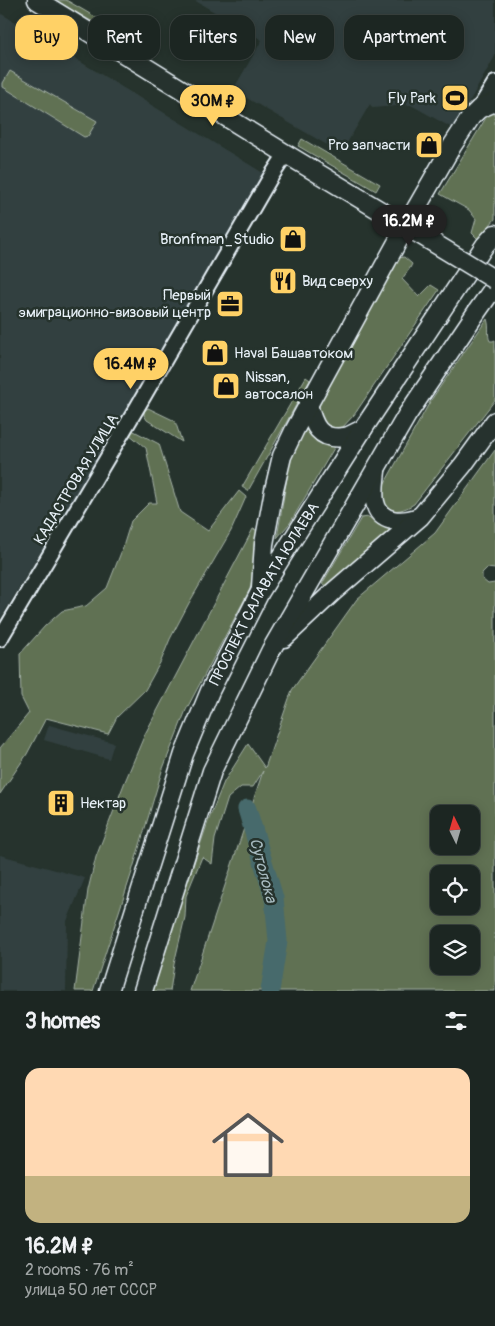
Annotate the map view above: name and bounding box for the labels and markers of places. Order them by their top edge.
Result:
sports icon: Fly Park [440,83,470,113]
pin: 30M ₽ [178,84,248,127]
place label: Fly Park [387,89,437,108]
shop icon: Pro запчасти [414,130,444,160]
place label: Pro запчасти [328,136,410,155]
pin: 16.2M ₽ [363,204,455,247]
shop icon: Bronfman_Studio [278,224,308,254]
place label: Bronfman_Studio [160,230,274,249]
restaurant icon: Вид сверху [268,266,298,296]
place label: Вид сверху [302,272,373,291]
place label: Первый эмиграционно-визовый центр [18,286,211,322]
office icon: Первый эмиграционно-визовый центр [215,289,245,319]
shop icon: Haval Башавтоком [200,338,230,368]
place label: Haval Башавтоком [234,344,353,363]
pin: 16.4M ₽ [85,348,177,390]
place label: Nissan, автосалон [245,368,313,404]
shop icon: Nissan, автосалон [211,371,241,401]
building icon: Нектар [46,788,76,818]
place label: Нектар [80,794,126,813]

